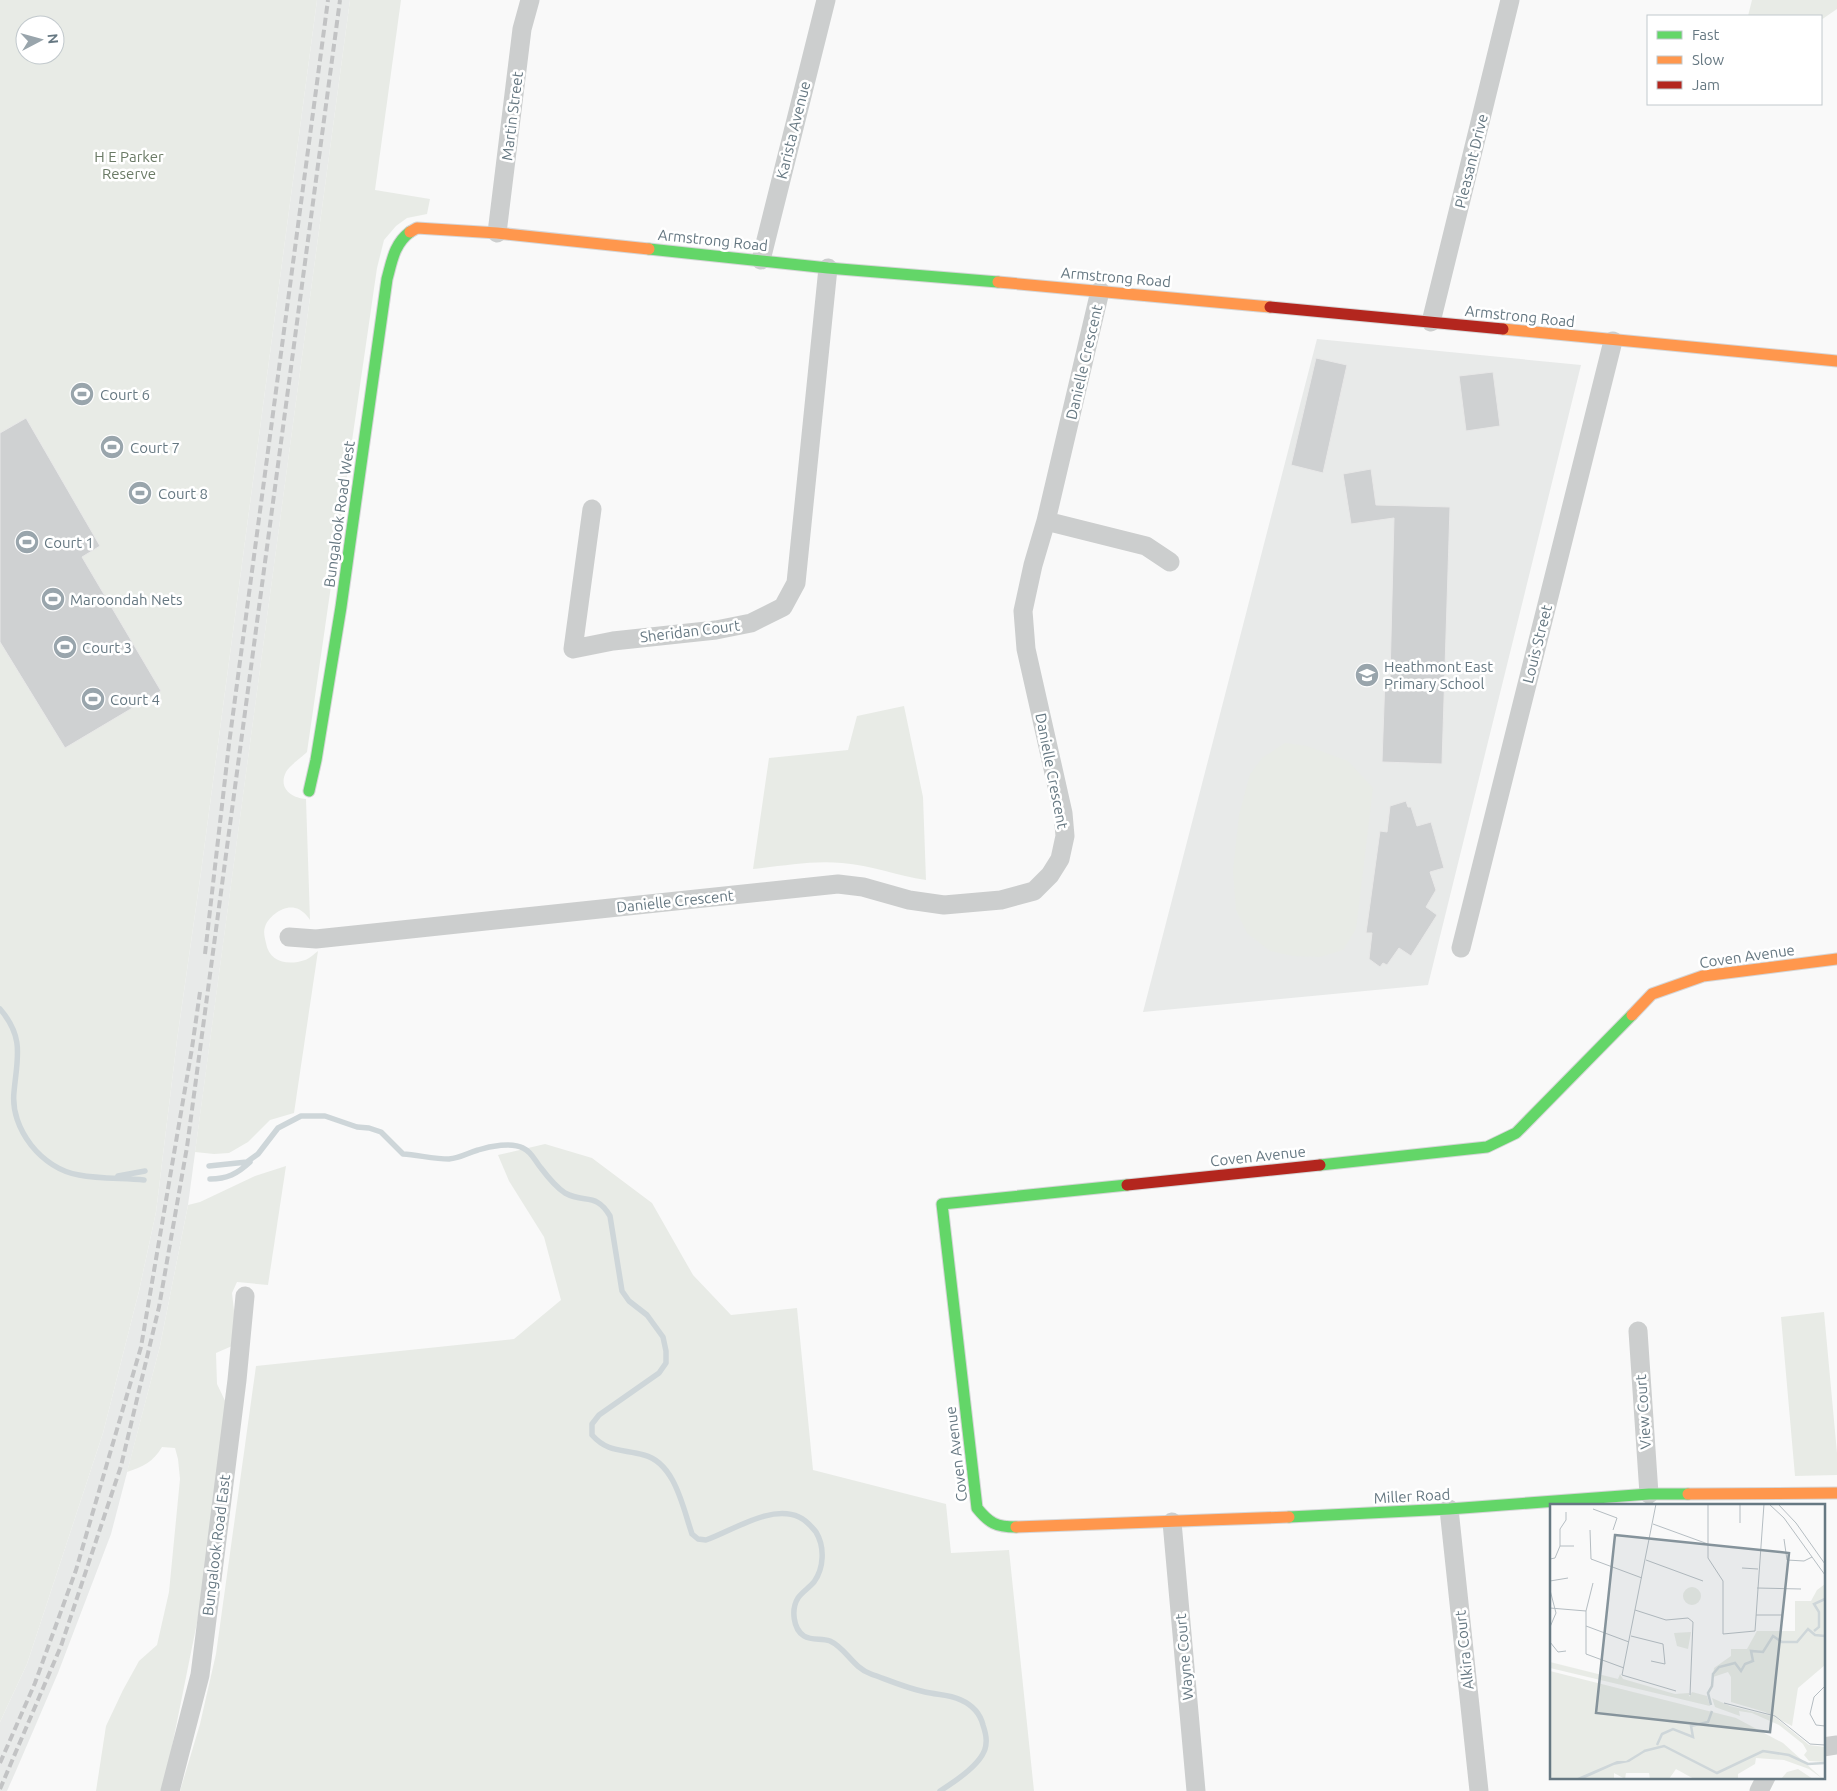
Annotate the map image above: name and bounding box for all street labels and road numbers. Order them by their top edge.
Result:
street label: Martin Street [498,70,526,162]
street label: Karista Avenue [773,79,813,181]
street label: Pleasant Drive [1451,112,1491,210]
street label: Armstrong Road [657,226,769,254]
street label: Armstrong Road [1060,264,1172,290]
street label: Armstrong Road [1464,302,1576,330]
street label: Danielle Crescent [1062,303,1106,421]
street label: Bungalook Road West [320,440,358,588]
street label: Louis Street [1519,603,1555,685]
street label: Sheridan Court [639,616,741,646]
street label: Danielle Crescent [1032,712,1072,830]
street label: Danielle Crescent [616,886,735,916]
street label: Coven Avenue [1698,941,1796,971]
street label: Coven Avenue [1209,1143,1307,1169]
street label: View Court [1632,1374,1654,1450]
street label: Coven Avenue [942,1405,970,1503]
street label: Bungalook Road East [199,1473,233,1617]
street label: Miller Road [1373,1486,1451,1506]
street label: Alkira Court [1451,1609,1477,1691]
street label: Wayne Court [1172,1613,1196,1701]

